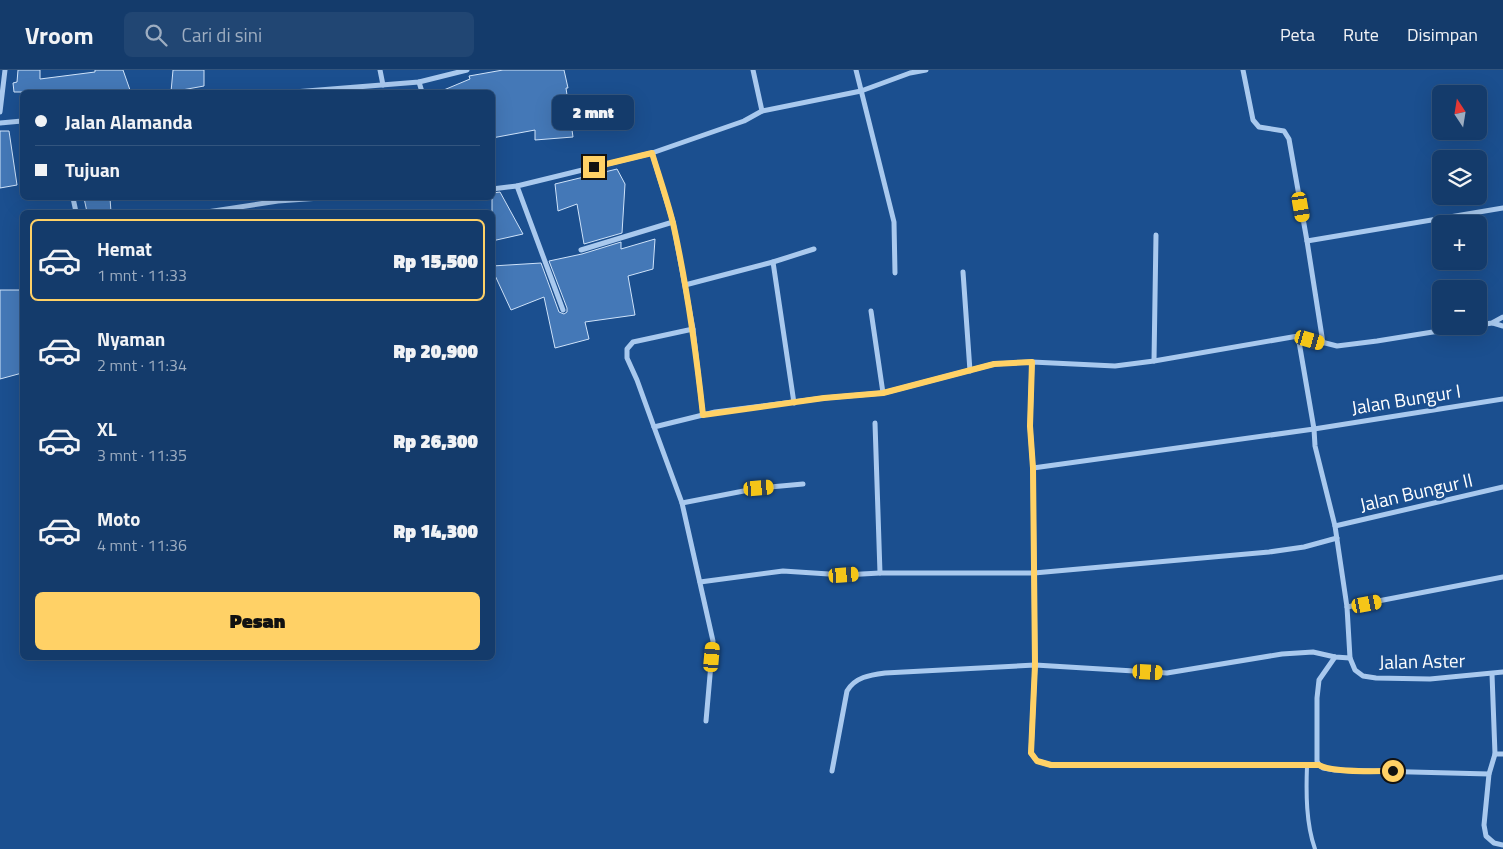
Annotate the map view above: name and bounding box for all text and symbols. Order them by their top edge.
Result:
search box [124,12,474,57]
text: Vroom [25,17,94,53]
text: Cari di sini [182,20,262,49]
icon: search [142,21,170,49]
text: Peta [1280,21,1315,48]
text: Rute [1343,21,1379,48]
text: Disimpan [1407,21,1478,48]
north arrow [1432,85,1488,140]
map controls [1432,85,1487,335]
callout: 2 mnt [553,94,635,129]
text: 2 mnt [572,100,614,124]
text: Jalan Alamanda [65,107,193,136]
button: layers [1432,150,1487,205]
text: Tujuan [65,155,120,184]
route end [583,156,605,178]
car [1291,191,1310,223]
button: + [1432,215,1487,270]
text: Hemat [97,234,152,263]
icon: car [37,238,82,283]
text: Rp 15,500 [394,246,478,275]
text: 1 mnt · 11:33 [97,263,187,287]
button: − [1432,280,1487,335]
text: Nyaman [97,324,165,353]
icon: car [37,328,82,373]
car [1293,329,1326,351]
text: Rp 20,900 [394,336,478,365]
text: 2 mnt · 11:34 [97,353,187,377]
street label: Jalan Bungur I [1349,376,1463,421]
text: XL [97,414,117,443]
icon: car [37,418,82,463]
text: Rp 26,300 [394,426,478,455]
text: 3 mnt · 11:35 [97,443,187,467]
street label: Jalan Bungur II [1356,464,1475,519]
car [743,479,774,497]
text: Moto [97,504,140,533]
icon: car [37,508,82,553]
text: Rp 14,300 [394,516,478,545]
text: 4 mnt · 11:36 [97,533,187,557]
car [828,566,859,584]
button: Pesan [35,592,480,650]
car [1350,594,1383,614]
car [703,641,720,673]
street label: Jalan Aster [1379,645,1466,676]
car [1132,664,1163,680]
route start [1382,760,1404,782]

